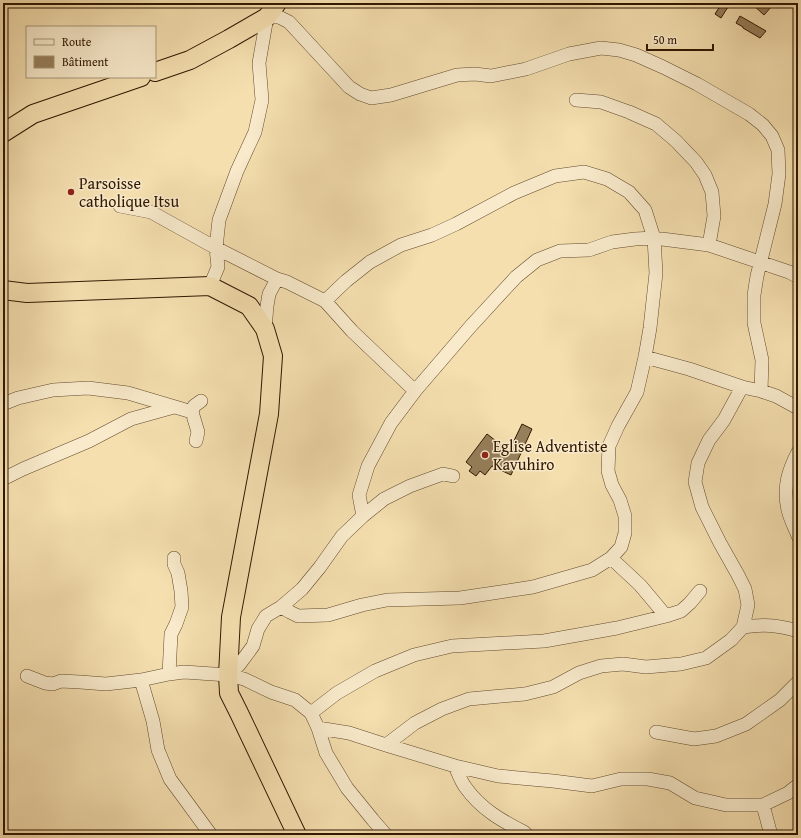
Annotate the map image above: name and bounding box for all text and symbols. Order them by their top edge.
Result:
legend [26,26,156,78]
scale bar [647,26,713,52]
text: 50 m [653,31,677,48]
text: Route [62,33,92,50]
text: Bâtiment [62,53,109,70]
place label: Parsoisse catholique Itsu [79,171,179,213]
marker: Parsoisse catholique Itsu [66,187,76,197]
place label: Eglise Adventiste Kavuhiro [493,434,607,476]
marker: Eglise Adventiste Kavuhiro [480,450,490,460]

